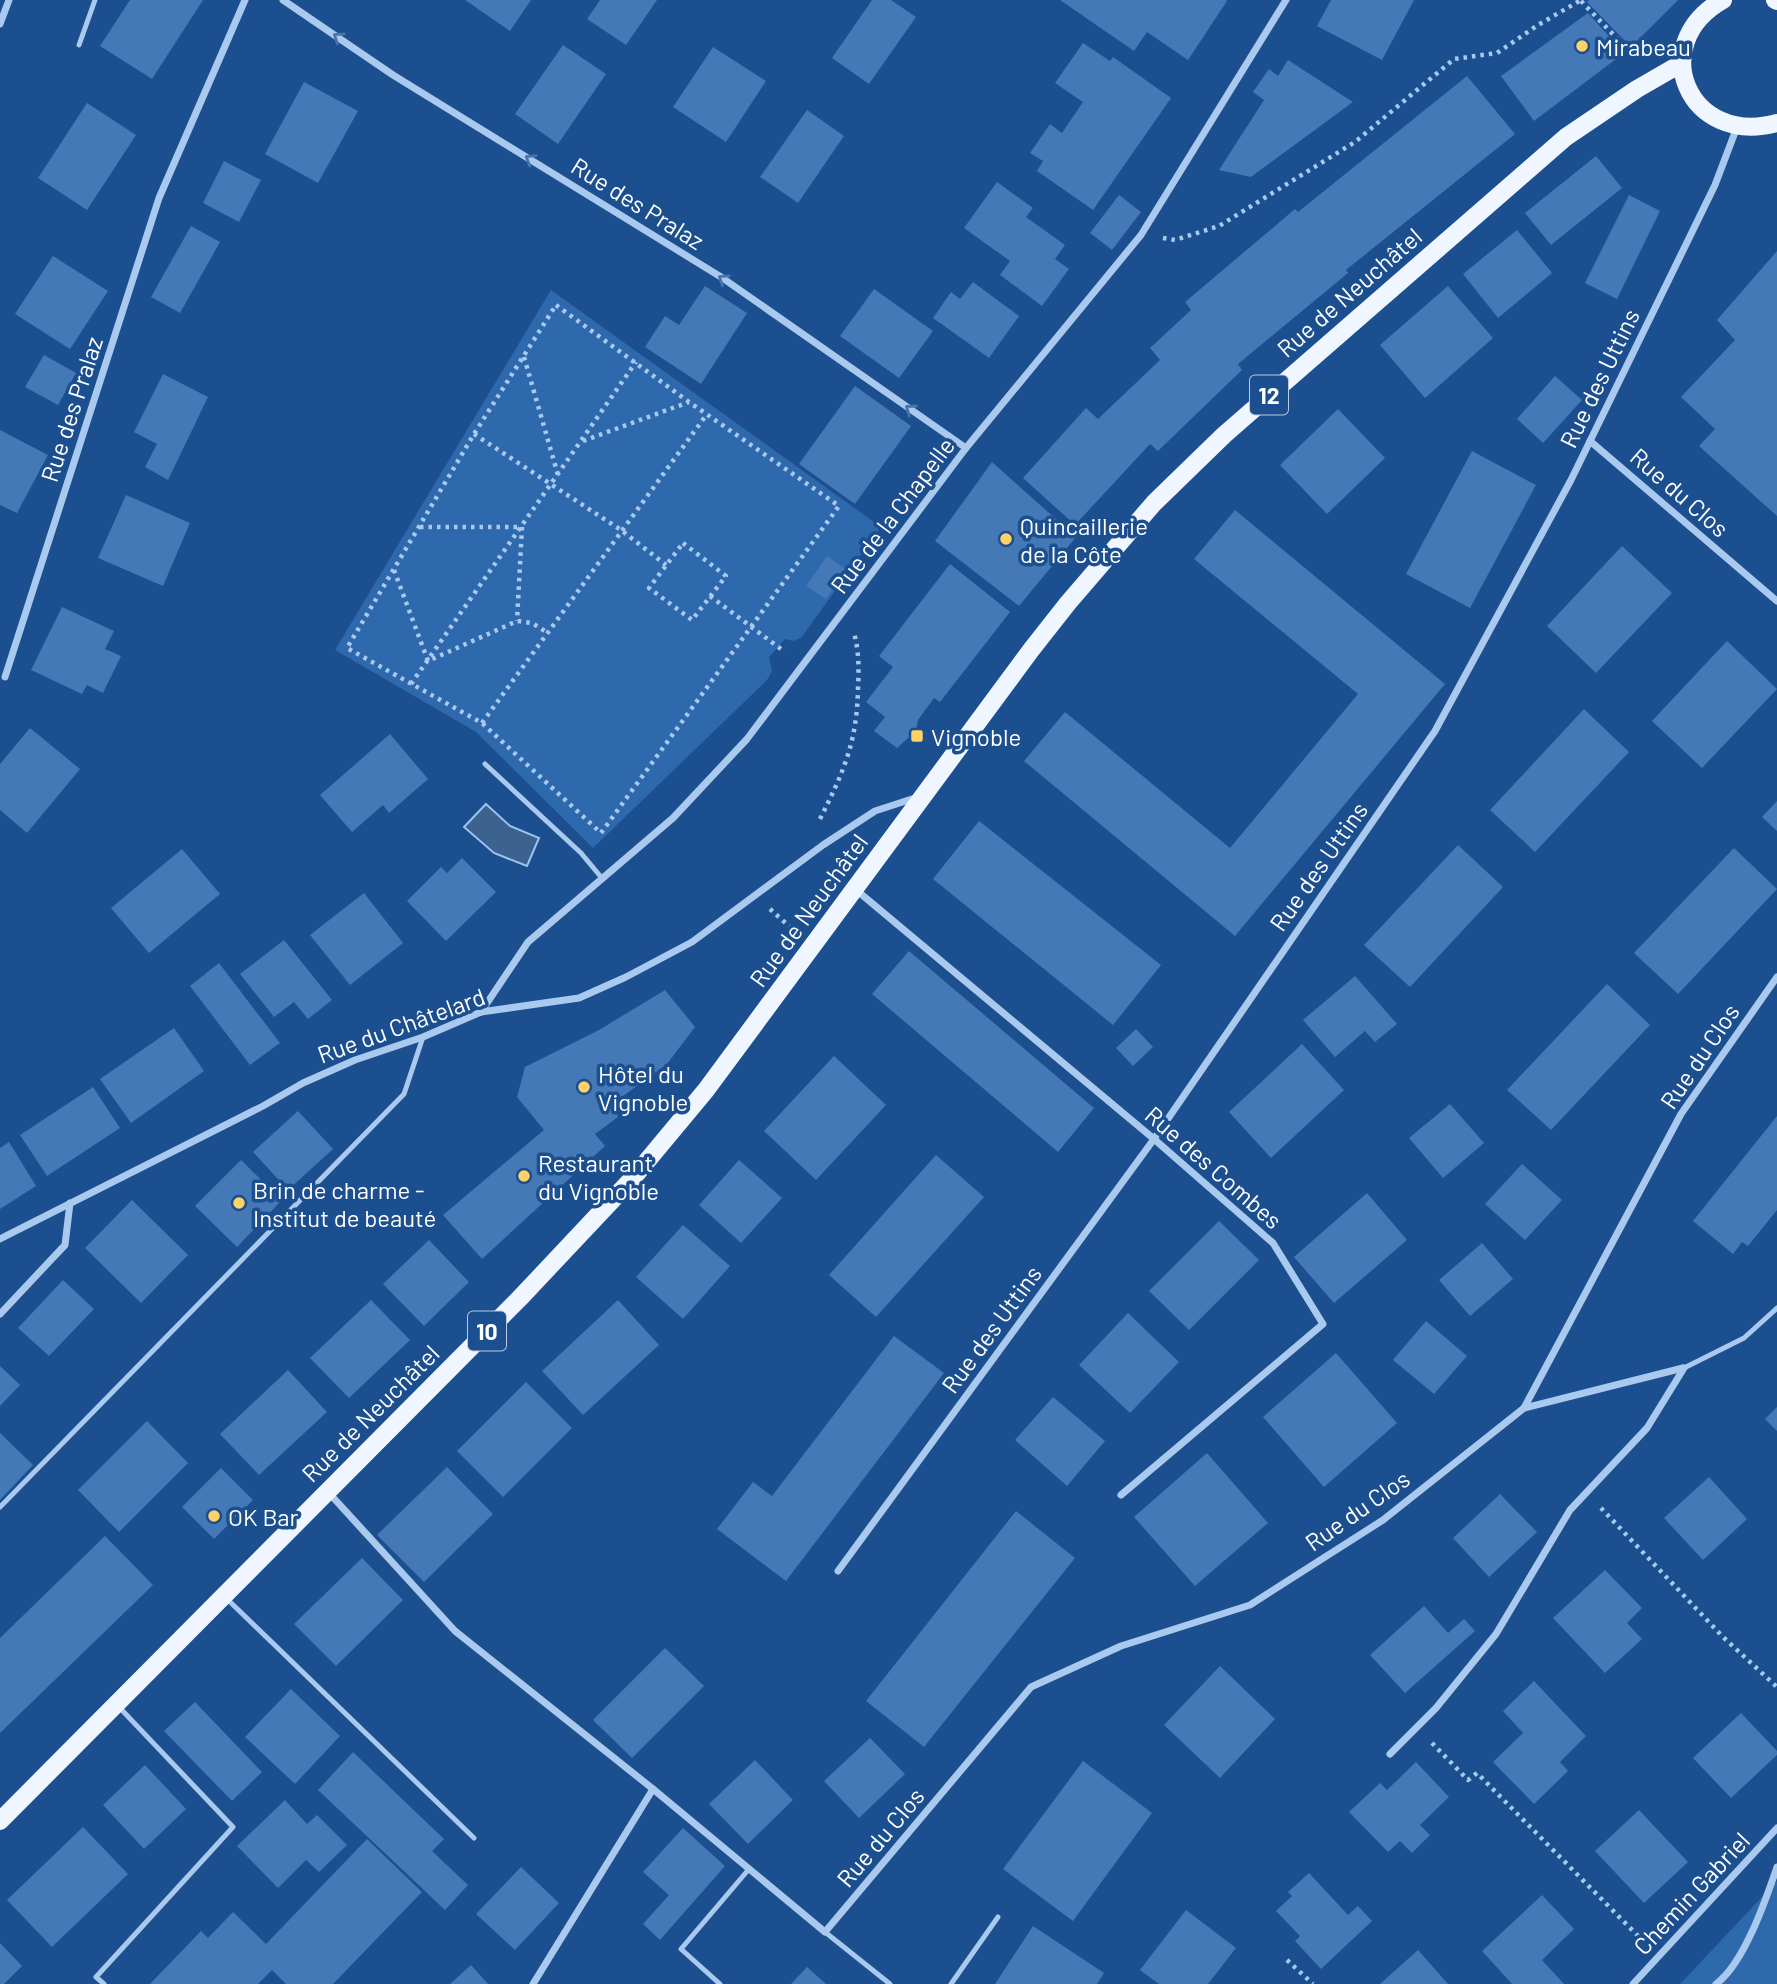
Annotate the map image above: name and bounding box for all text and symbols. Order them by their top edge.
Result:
place label: Mirabeau [1596,32,1691,61]
one-way arrow [333,33,346,45]
marker: Mirabeau [1574,38,1590,54]
street label: Rue des Pralaz [566,151,710,255]
one-way arrow [524,155,537,168]
street label: Rue de Neuchâtel [1271,221,1427,363]
one-way arrow [718,275,731,287]
street label: Rue des Uttins [1553,304,1645,452]
street label: Rue des Pralaz [34,333,108,485]
road number: 12 [1250,376,1288,414]
one-way arrow [905,405,918,417]
street label: Rue de la Chapelle [824,431,960,599]
street label: Rue du Clos [1625,441,1735,543]
place label: Quincaillerie de la Côte [1020,511,1148,568]
marker: Quincaillerie de la Côte [998,531,1014,547]
place label: Vignoble [931,722,1021,751]
marker: Vignoble [909,728,925,744]
street label: Rue des Uttins [1263,796,1373,936]
street label: Rue de Neuchâtel [743,828,873,992]
street label: Rue du Châtelard [313,981,489,1069]
street label: Rue du Clos [1653,998,1745,1114]
place label: Hôtel du Vignoble [598,1059,688,1116]
marker: Hôtel du Vignoble [576,1079,592,1095]
street label: Rue des Combes [1140,1100,1288,1234]
place label: Restaurant du Vignoble [538,1148,659,1205]
marker: Restaurant du Vignoble [516,1168,532,1184]
place label: Brin de charme - Institut de beauté [253,1175,436,1232]
marker: Brin de charme - Institut de beauté [231,1195,247,1211]
street label: Rue des Uttins [935,1259,1047,1399]
road number: 10 [468,1312,506,1350]
street label: Rue de Neuchâtel [295,1338,445,1488]
street label: Rue du Clos [1299,1464,1415,1556]
place label: OK Bar [228,1502,299,1531]
marker: OK Bar [206,1508,222,1524]
street label: Rue du Clos [830,1781,930,1893]
street label: Chemin Gabriel [1627,1826,1755,1960]

